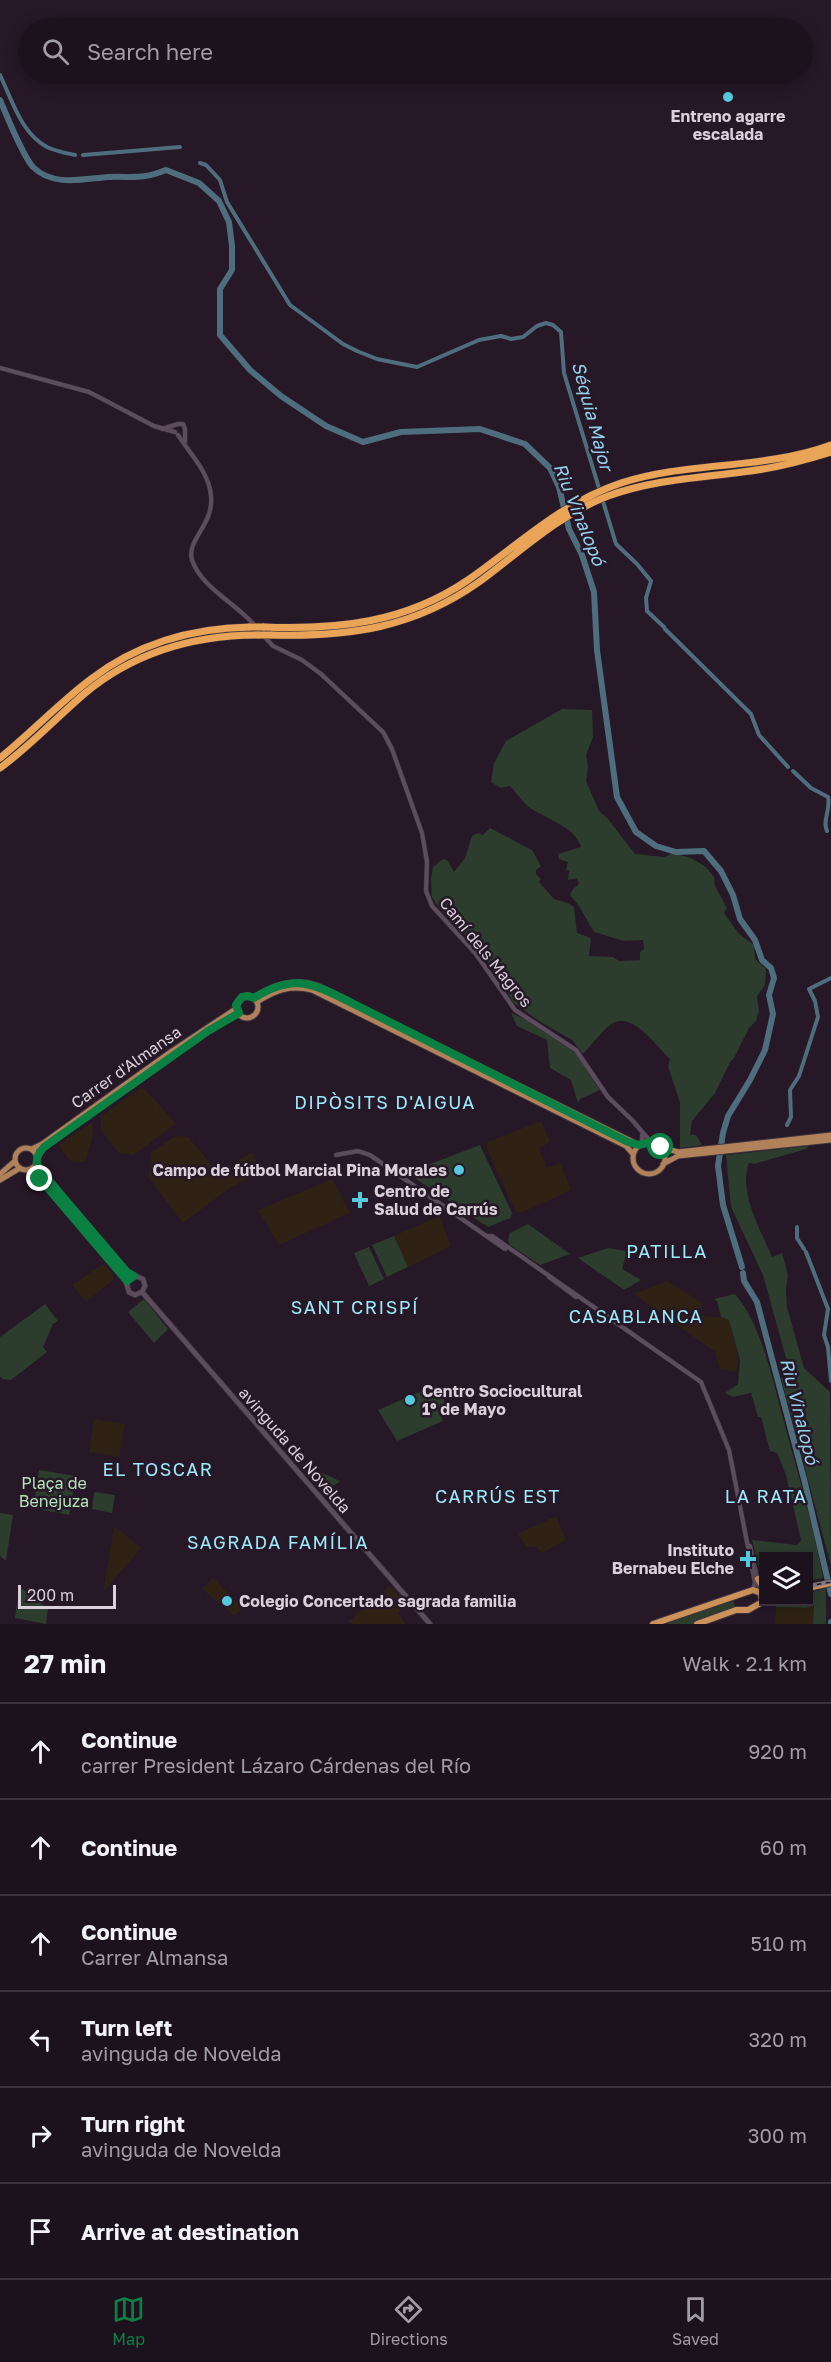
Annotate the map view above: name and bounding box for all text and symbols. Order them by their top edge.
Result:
search box [18,18,813,84]
icon: search [39,35,72,68]
text: Search here [87,38,213,65]
marker: Entreno agarre escalada [721,90,735,104]
place label: Entreno agarre escalada [671,106,785,144]
water label: Séquia Major [568,359,619,476]
water label: Riu Vinalopó [549,459,611,571]
street label: Camí dels Magros [435,893,537,1011]
street label: Carrer d'Almansa [67,1022,185,1112]
district label: DIPÒSITS D'AIGUA [294,1091,476,1113]
route start [647,1133,673,1159]
place label: Campo de fútbol Marcial Pina Morales [152,1160,447,1180]
marker: Campo de fútbol Marcial Pina Morales [452,1163,466,1177]
route end [26,1165,52,1191]
place label: Centro de Salud de Carrús [374,1181,498,1219]
marker: Centro de Salud de Carrús [351,1191,369,1209]
district label: PATILLA [626,1240,708,1262]
district label: SANT CRISPÍ [291,1296,419,1318]
district label: CASABLANCA [569,1305,703,1327]
water label: Riu Vinalopó [776,1356,824,1469]
place label: Centro Sociocultural 1º de Mayo [422,1381,583,1419]
street label: avinguda de Novelda [235,1383,355,1517]
marker: Centro Sociocultural 1º de Mayo [403,1393,417,1407]
district label: EL TOSCAR [102,1458,214,1480]
park label: Plaça de Benejuza [19,1473,89,1511]
district label: CARRÚS EST [435,1485,561,1507]
district label: LA RATA [725,1485,807,1507]
district label: SAGRADA FAMÍLIA [187,1531,369,1553]
place label: Instituto Bernabeu Elche [612,1540,734,1578]
marker: Instituto Bernabeu Elche [739,1550,757,1568]
map controls [759,1552,813,1606]
button: layers [759,1552,813,1606]
scale bar [18,1582,116,1610]
text: 200 m [27,1585,74,1605]
place label: Colegio Concertado sagrada familia [239,1591,516,1611]
marker: Colegio Concertado sagrada familia [220,1594,234,1608]
text: 27 min [24,1648,106,1679]
text: Walk · 2.1 km [682,1651,807,1675]
text: Continue [81,1726,177,1753]
icon: ahead [24,1735,57,1768]
text: 920 m [748,1739,807,1763]
text: carrer President Lázaro Cárdenas del Río [81,1753,471,1777]
icon: ahead [24,1831,57,1864]
text: Continue [81,1834,177,1861]
text: 60 m [760,1835,807,1859]
text: Continue [81,1918,177,1945]
icon: ahead [24,1927,57,1960]
text: 510 m [751,1931,807,1955]
text: Carrer Almansa [81,1945,228,1969]
text: Turn left [81,2014,172,2041]
icon: left [24,2023,57,2056]
text: 320 m [749,2027,807,2051]
text: avinguda de Novelda [81,2041,282,2065]
text: Turn right [81,2110,185,2137]
icon: right [24,2119,57,2152]
text: 300 m [748,2123,807,2147]
text: avinguda de Novelda [81,2137,282,2161]
icon: arrive [24,2215,57,2248]
text: Arrive at destination [81,2218,299,2245]
tab: Map [112,2293,145,2349]
tab: Directions [370,2293,448,2349]
tab: Saved [672,2293,719,2349]

